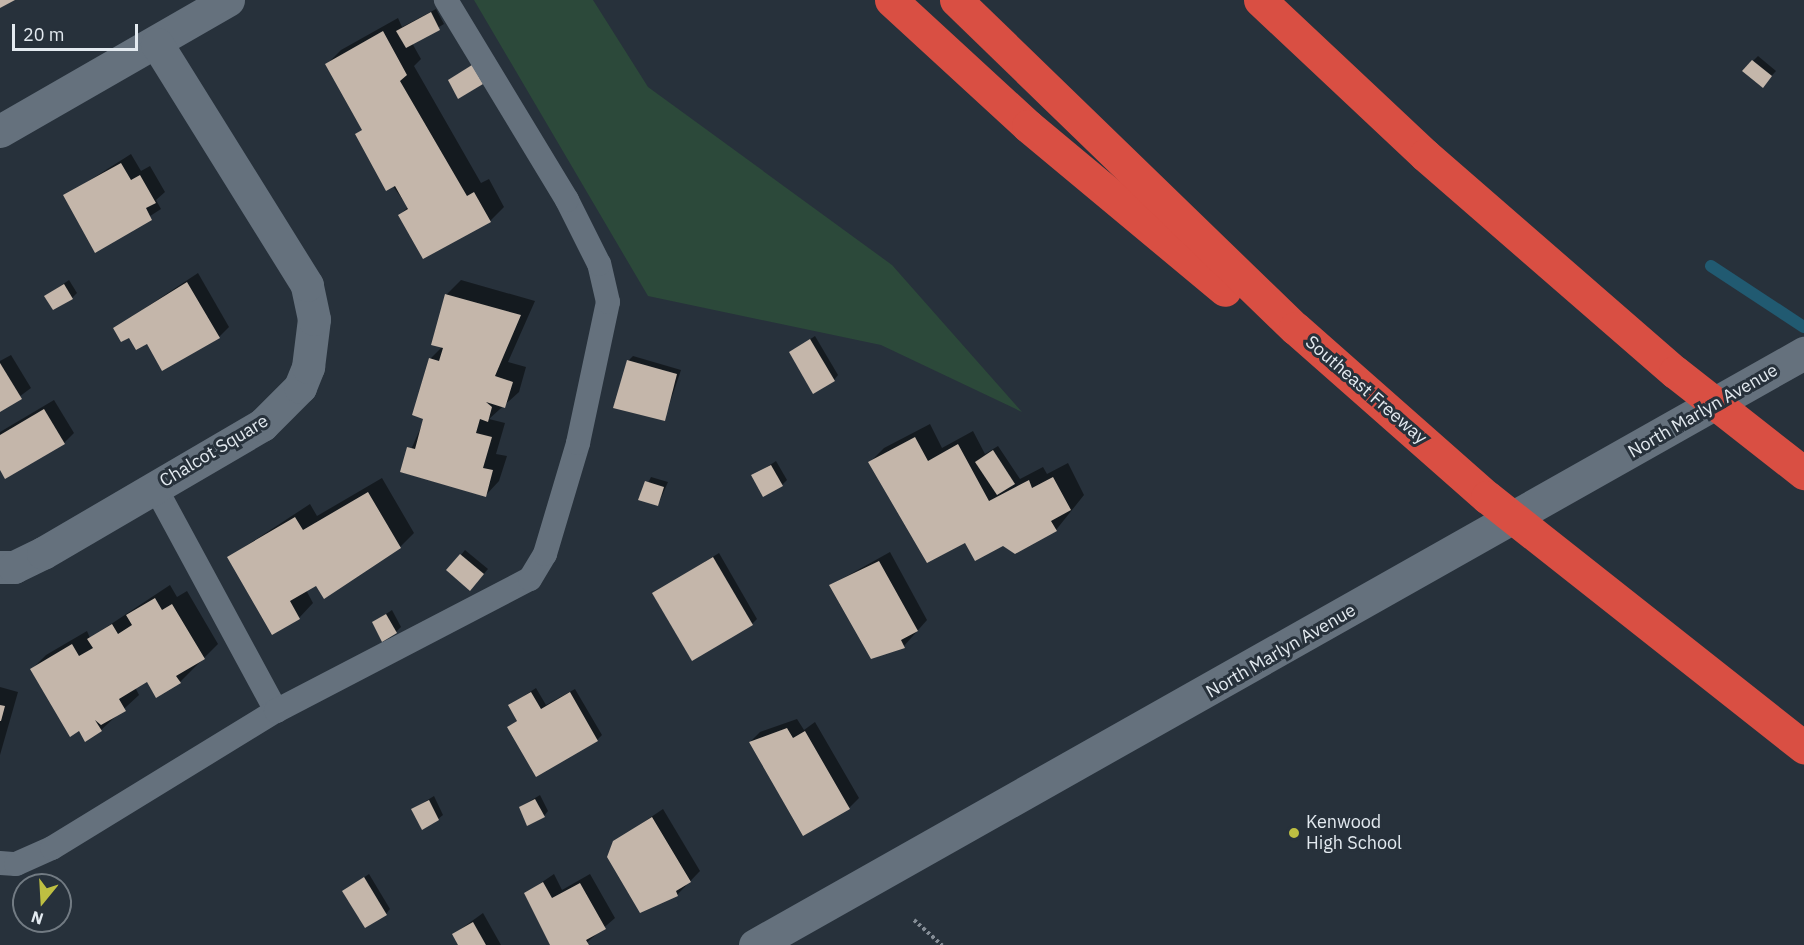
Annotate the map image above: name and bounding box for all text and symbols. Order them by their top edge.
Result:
scale bar [15,12,141,50]
text: 20 m [23,23,65,46]
street label: Southeast Freeway [1301,331,1431,449]
street label: North Marlyn Avenue [1624,359,1782,463]
street label: Chalcot Square [156,410,272,492]
street label: North Marlyn Avenue [1202,599,1360,703]
place label: Kenwood High School [1306,812,1402,854]
marker: Kenwood High School [1287,826,1301,840]
north arrow [12,873,72,933]
text: N [28,907,46,930]

